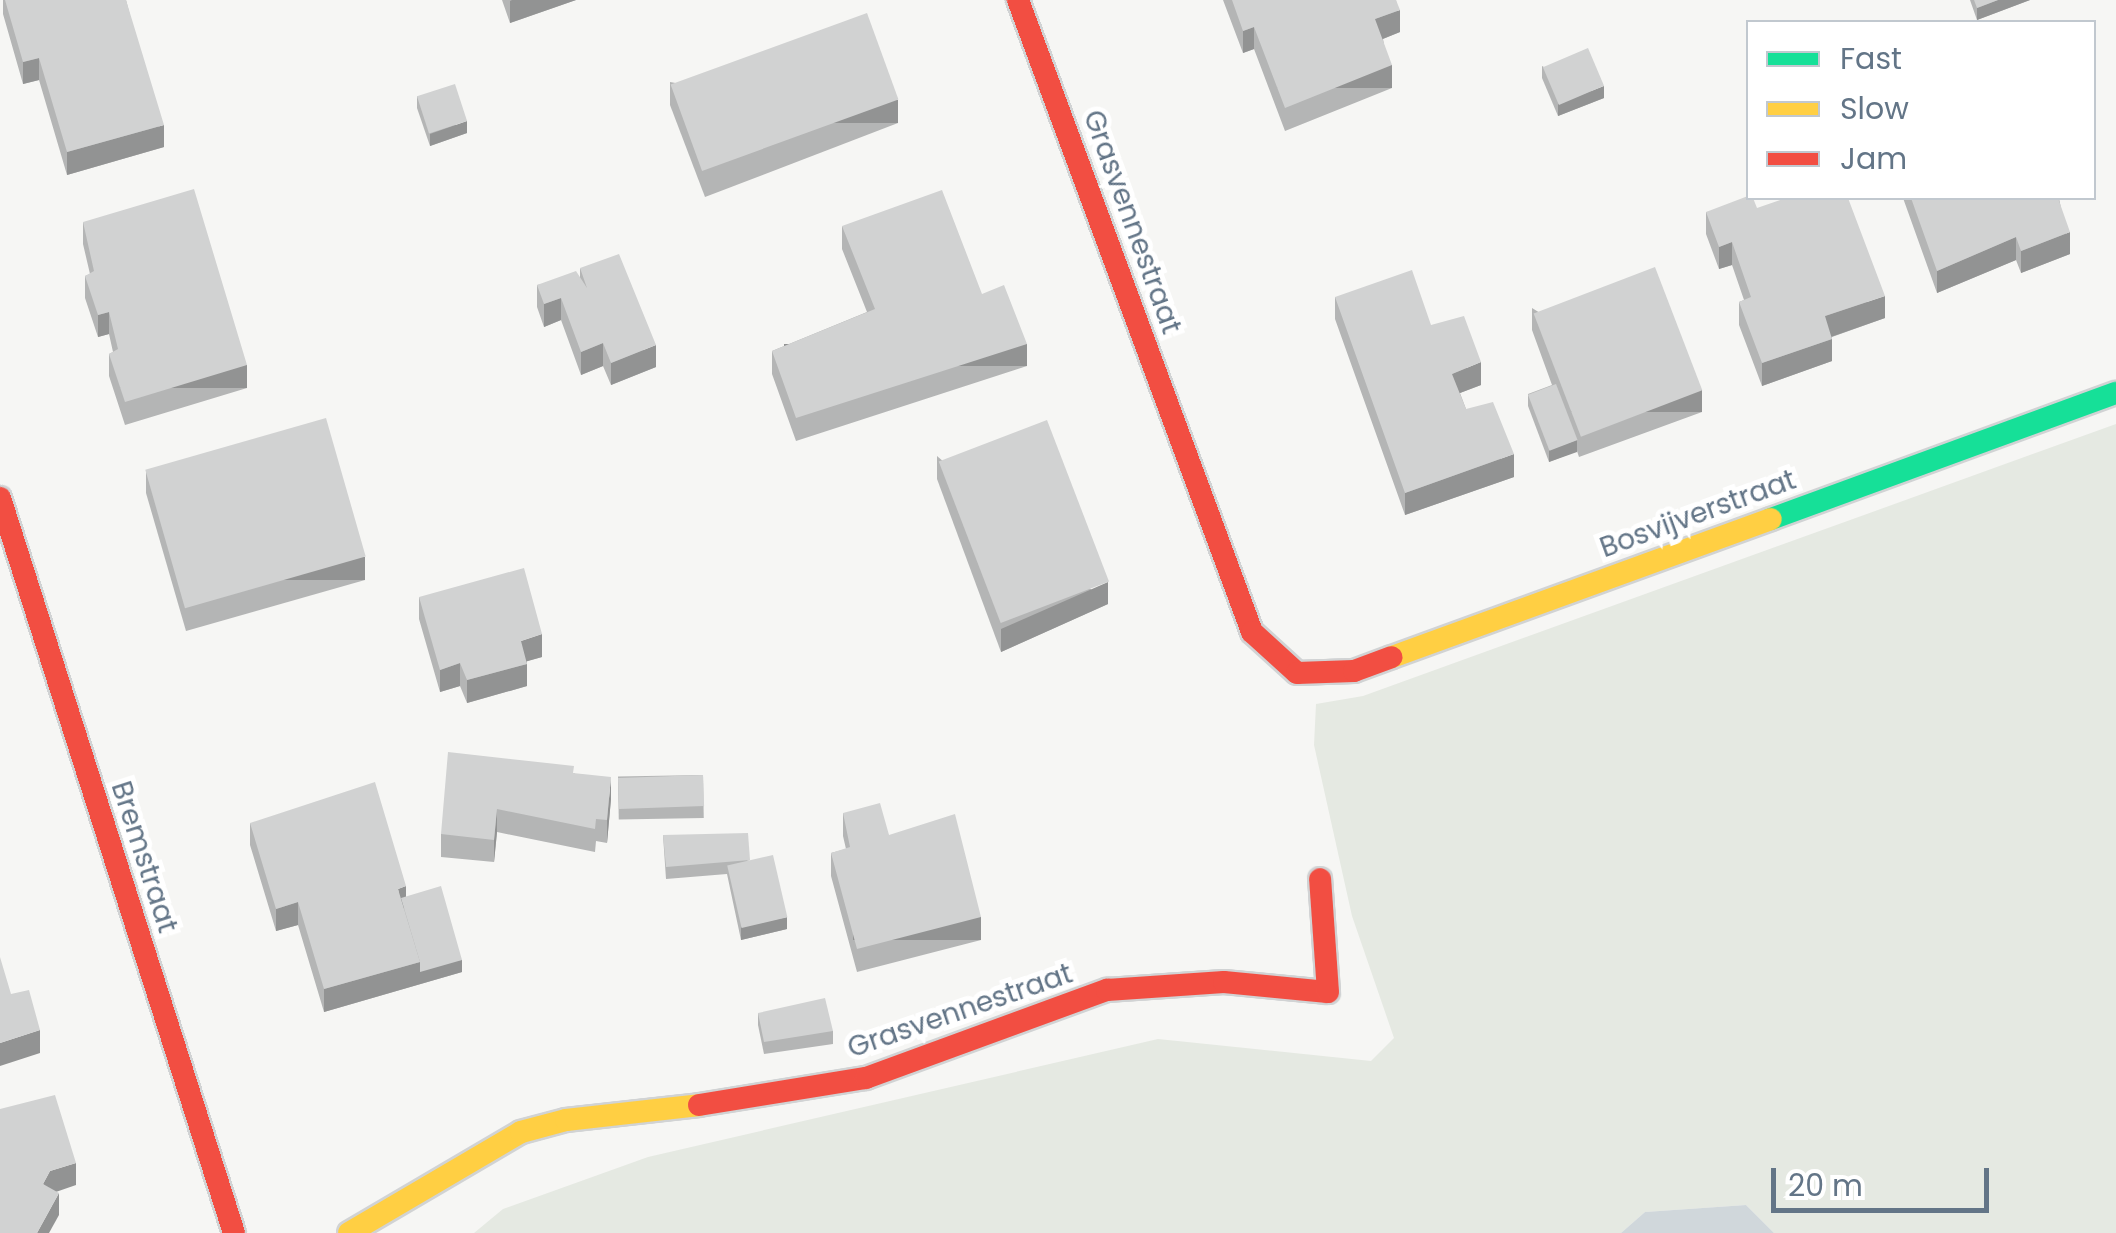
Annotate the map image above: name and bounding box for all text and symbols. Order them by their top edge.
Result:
legend [1746,20,2096,200]
text: Fast [1840,37,1902,80]
text: Slow [1840,87,1909,130]
street label: Grasvennestraat [1076,106,1188,338]
text: Jam [1840,137,1907,180]
street label: Bosvijverstraat [1595,463,1801,565]
street label: Bremstraat [104,777,184,937]
street label: Grasvennestraat [843,957,1077,1065]
scale bar [1776,1148,1994,1210]
text: 20 m [1788,1164,1863,1207]

